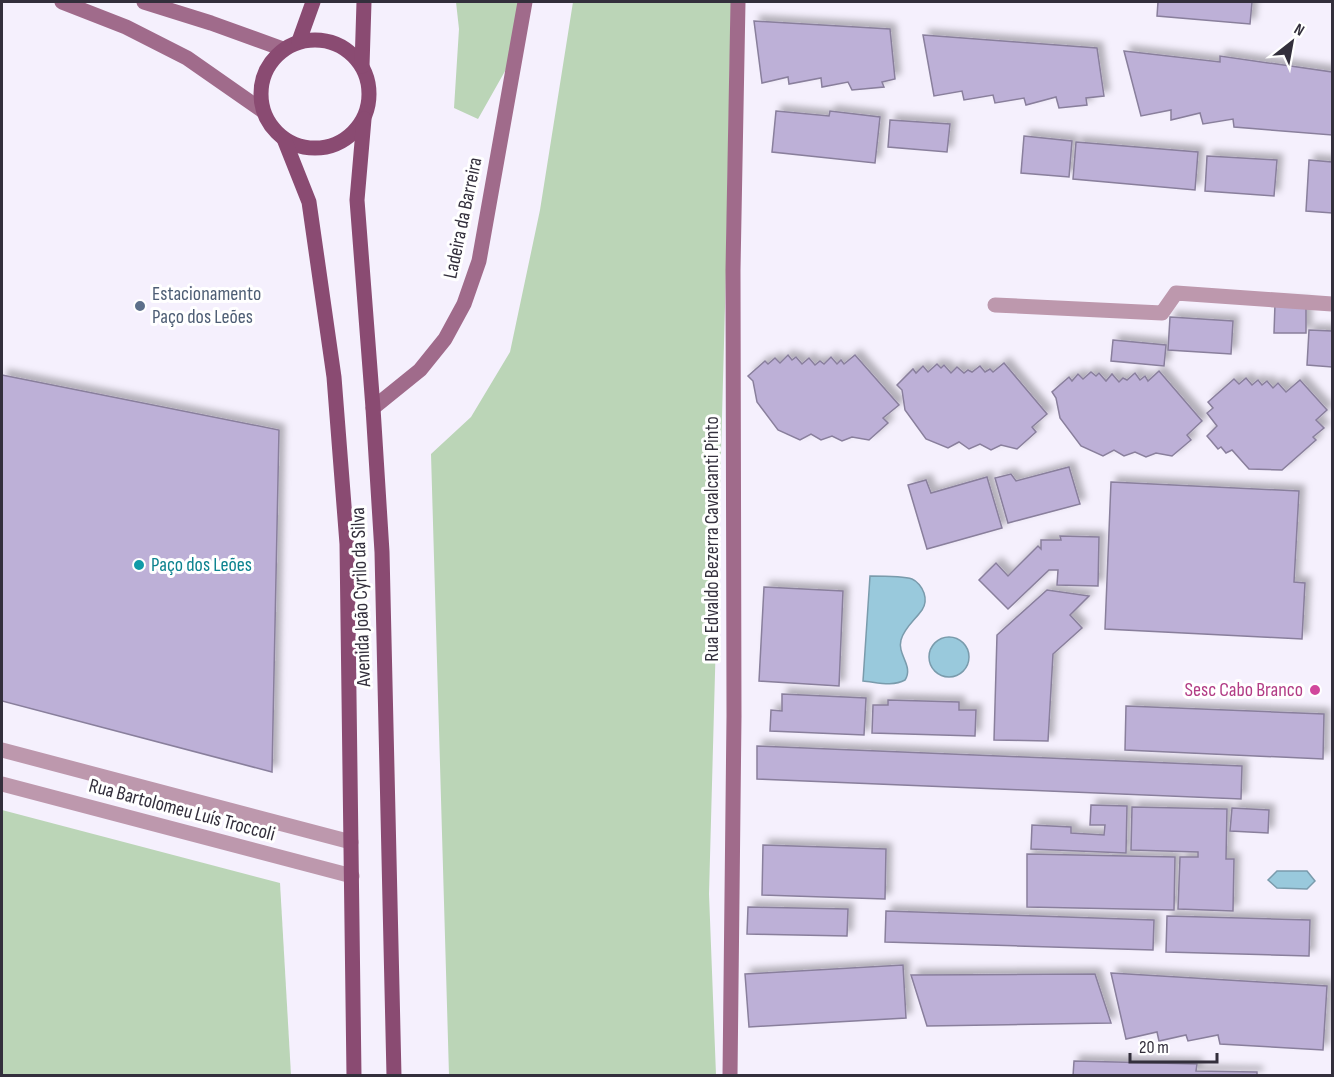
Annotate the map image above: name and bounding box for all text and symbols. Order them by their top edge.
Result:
north arrow [1262,12,1322,72]
text: N [1290,20,1308,41]
street label: Ladeira da Barreira [438,155,488,281]
place label: Estacionamento Paço dos Leões [152,282,261,329]
marker: Estacionamento Paço dos Leões [133,299,147,313]
street label: Rua Edvaldo Bezerra Cavalcanti Pinto [700,416,724,662]
street label: Avenida João Cyrilo da Silva [346,507,376,688]
place label: Paço dos Leões [151,553,252,577]
marker: Paço dos Leões [132,558,146,572]
place label: Sesc Cabo Branco [1184,678,1303,702]
marker: Sesc Cabo Branco [1308,683,1322,697]
street label: Rua Bartolomeu Luís Troccoli [86,774,278,846]
scale bar [1130,1026,1217,1064]
text: 20 m [1139,1037,1169,1058]

